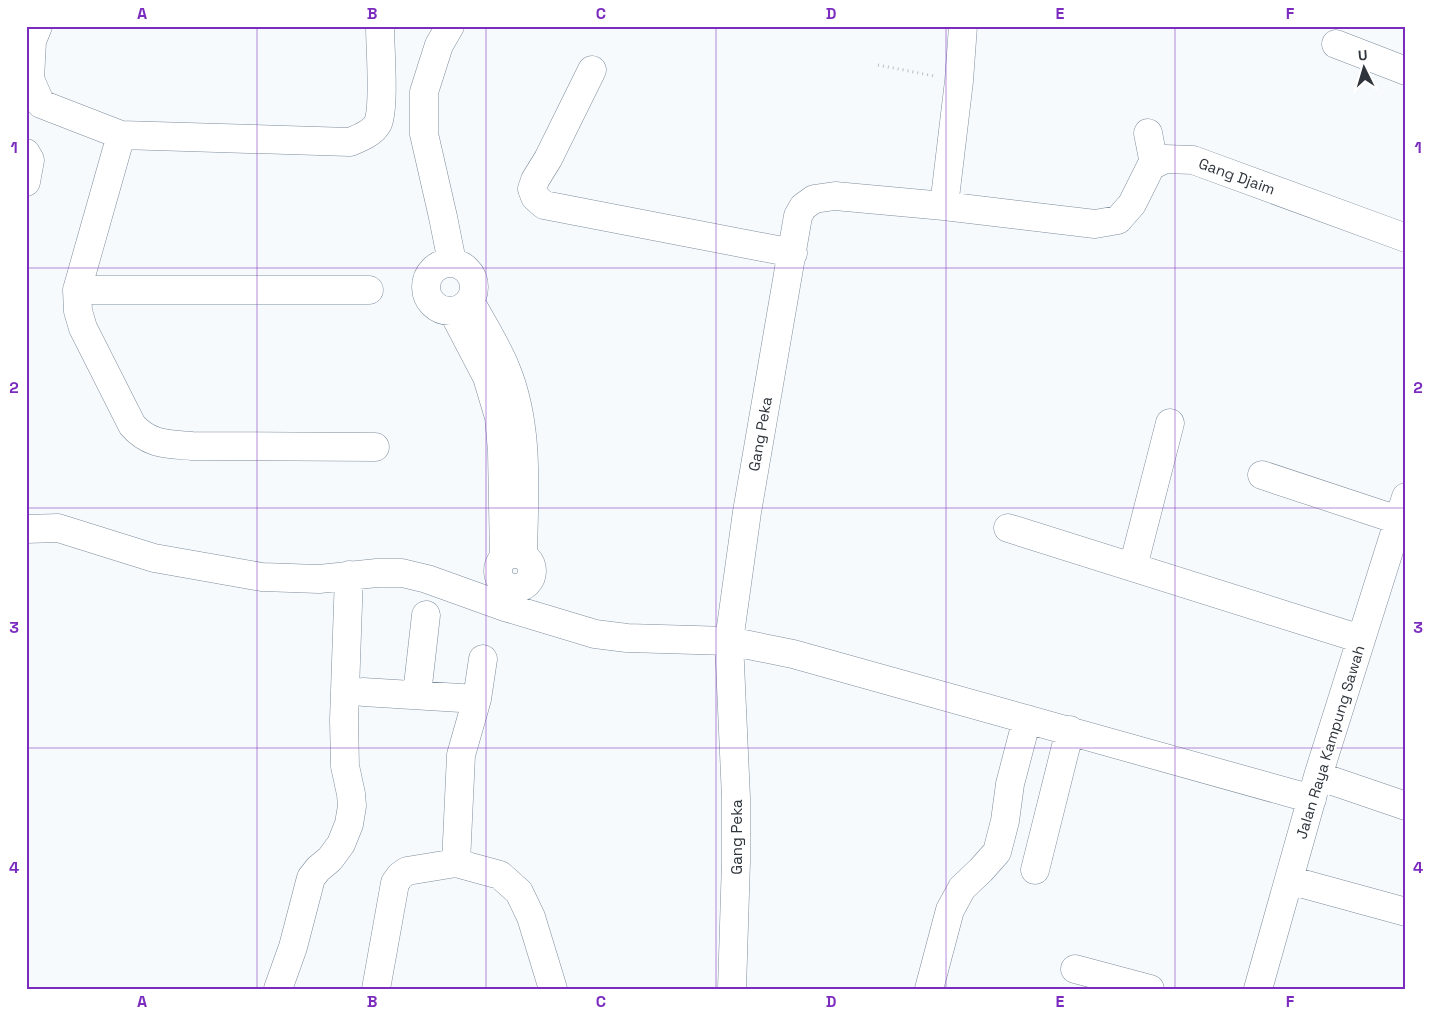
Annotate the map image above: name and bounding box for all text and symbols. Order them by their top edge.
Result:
text: A [137,3,147,24]
text: B [367,3,377,24]
text: C [596,3,606,24]
text: D [826,3,836,24]
text: E [1056,3,1065,24]
text: F [1286,3,1295,24]
north arrow [1340,42,1390,92]
text: U [1357,46,1368,64]
text: 1 [10,137,18,158]
text: 1 [1414,137,1422,158]
street label: Gang Djaim [1196,153,1278,199]
text: 2 [9,377,19,398]
text: 2 [1413,377,1423,398]
street label: Gang Peka [744,395,776,473]
text: 3 [9,617,19,638]
text: 3 [1413,617,1423,638]
street label: Jalan Raya Kampung Sawah [1291,643,1369,841]
street label: Gang Peka [727,799,746,875]
text: 4 [9,857,19,878]
text: 4 [1413,857,1423,878]
text: A [137,991,147,1012]
text: B [367,991,377,1012]
text: C [596,991,606,1012]
text: D [826,991,836,1012]
text: E [1056,991,1065,1012]
text: F [1286,991,1295,1012]

